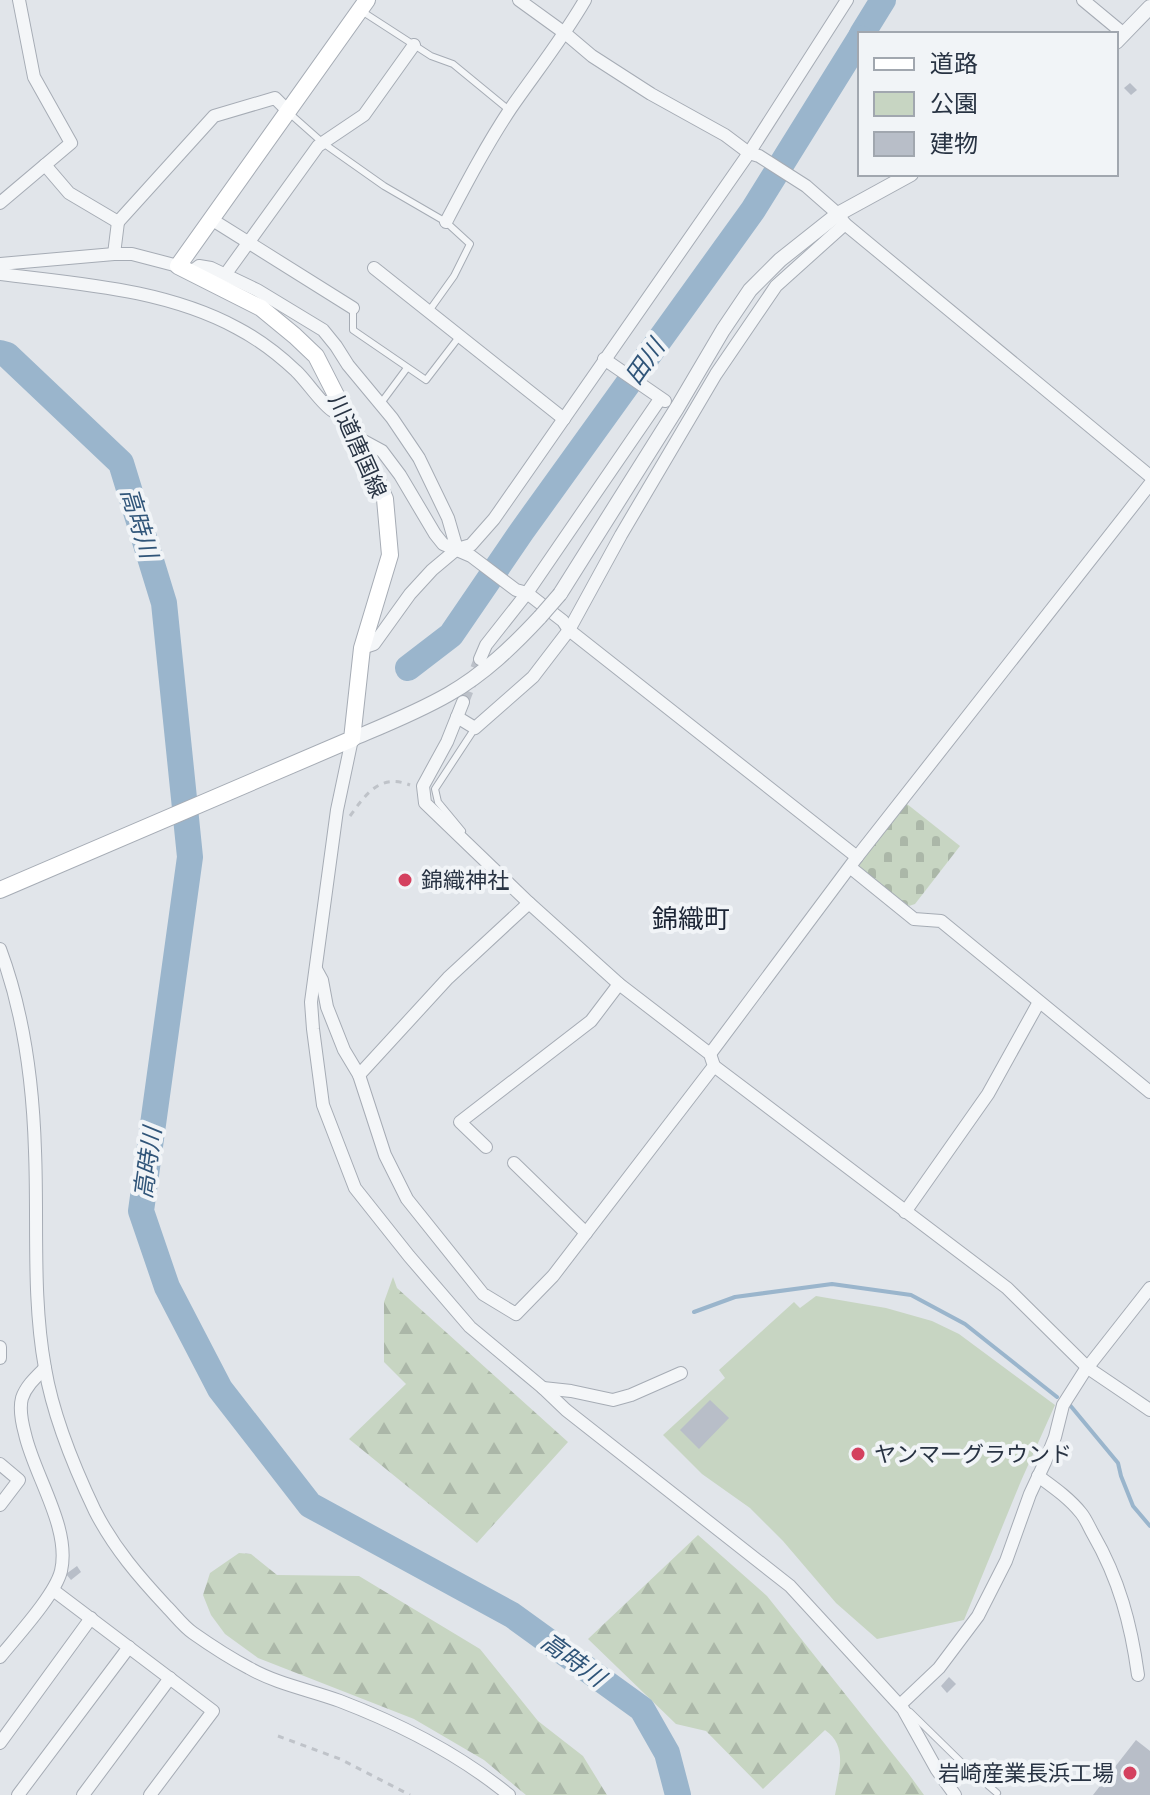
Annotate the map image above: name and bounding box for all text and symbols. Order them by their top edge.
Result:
legend [858,32,1118,176]
text: 道路 [930,48,978,77]
text: 公園 [930,88,978,117]
text: 建物 [930,128,978,157]
water label: 田川 [618,331,671,389]
street label: 川道唐国線 [325,390,393,501]
water label: 高時川 [116,484,166,564]
place label: 錦織神社 [421,866,509,892]
marker: 錦織神社 [396,871,414,889]
district label: 錦織町 [652,902,730,933]
water label: 高時川 [127,1122,166,1200]
place label: ヤンマーグラウンド [874,1440,1072,1466]
marker: ヤンマーグラウンド [849,1445,867,1463]
water label: 高時川 [536,1626,614,1693]
place label: 岩崎産業長浜工場 [938,1759,1114,1785]
marker: 岩崎産業長浜工場 [1121,1764,1139,1782]

